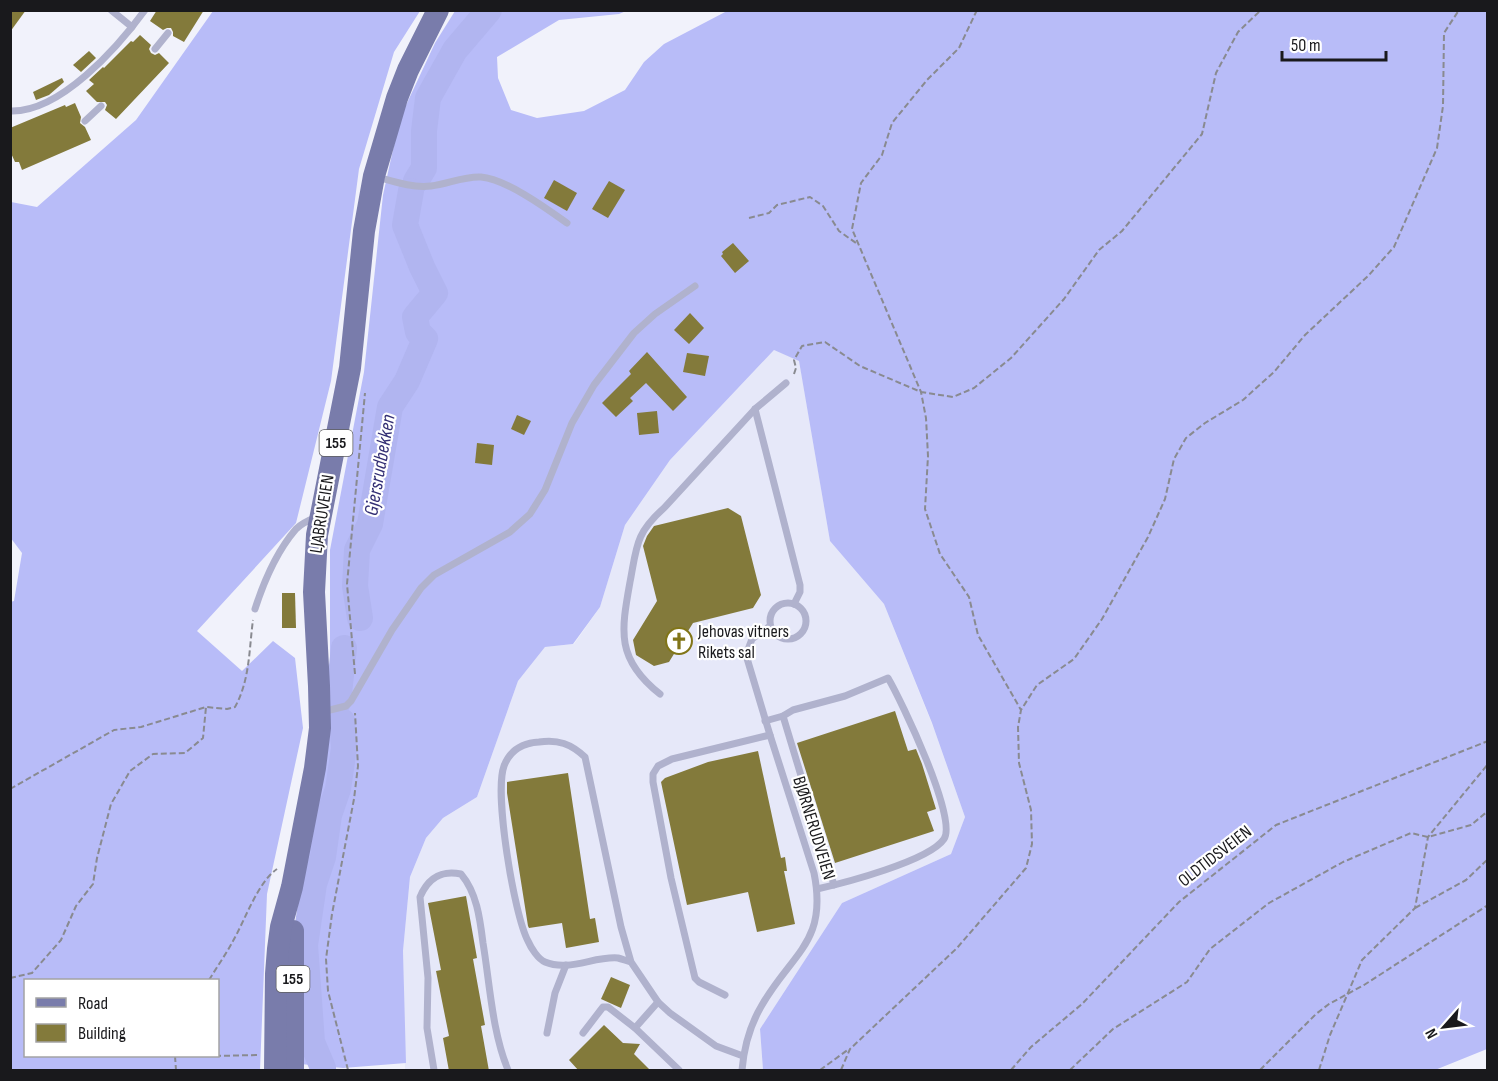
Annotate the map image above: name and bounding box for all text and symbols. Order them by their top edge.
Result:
scale bar [1282,24,1386,62]
text: 50 m [1291,35,1321,56]
water label: Gjersrudbekken [359,413,401,517]
road number: 155 [320,430,352,456]
street label: LJABRUVEIEN [305,473,339,555]
place label: Jehovas vitners Rikets sal [697,621,789,663]
church icon: Jehovas vitners Rikets sal [664,626,694,656]
street label: BJØRNERUDVEIEN [788,774,840,882]
street label: OLDTIDSVEIEN [1174,821,1256,891]
road number: 155 [276,966,310,992]
legend [24,979,219,1057]
text: Road [78,993,108,1014]
north arrow [1414,997,1474,1057]
text: Building [78,1023,126,1044]
text: N [1422,1025,1442,1042]

